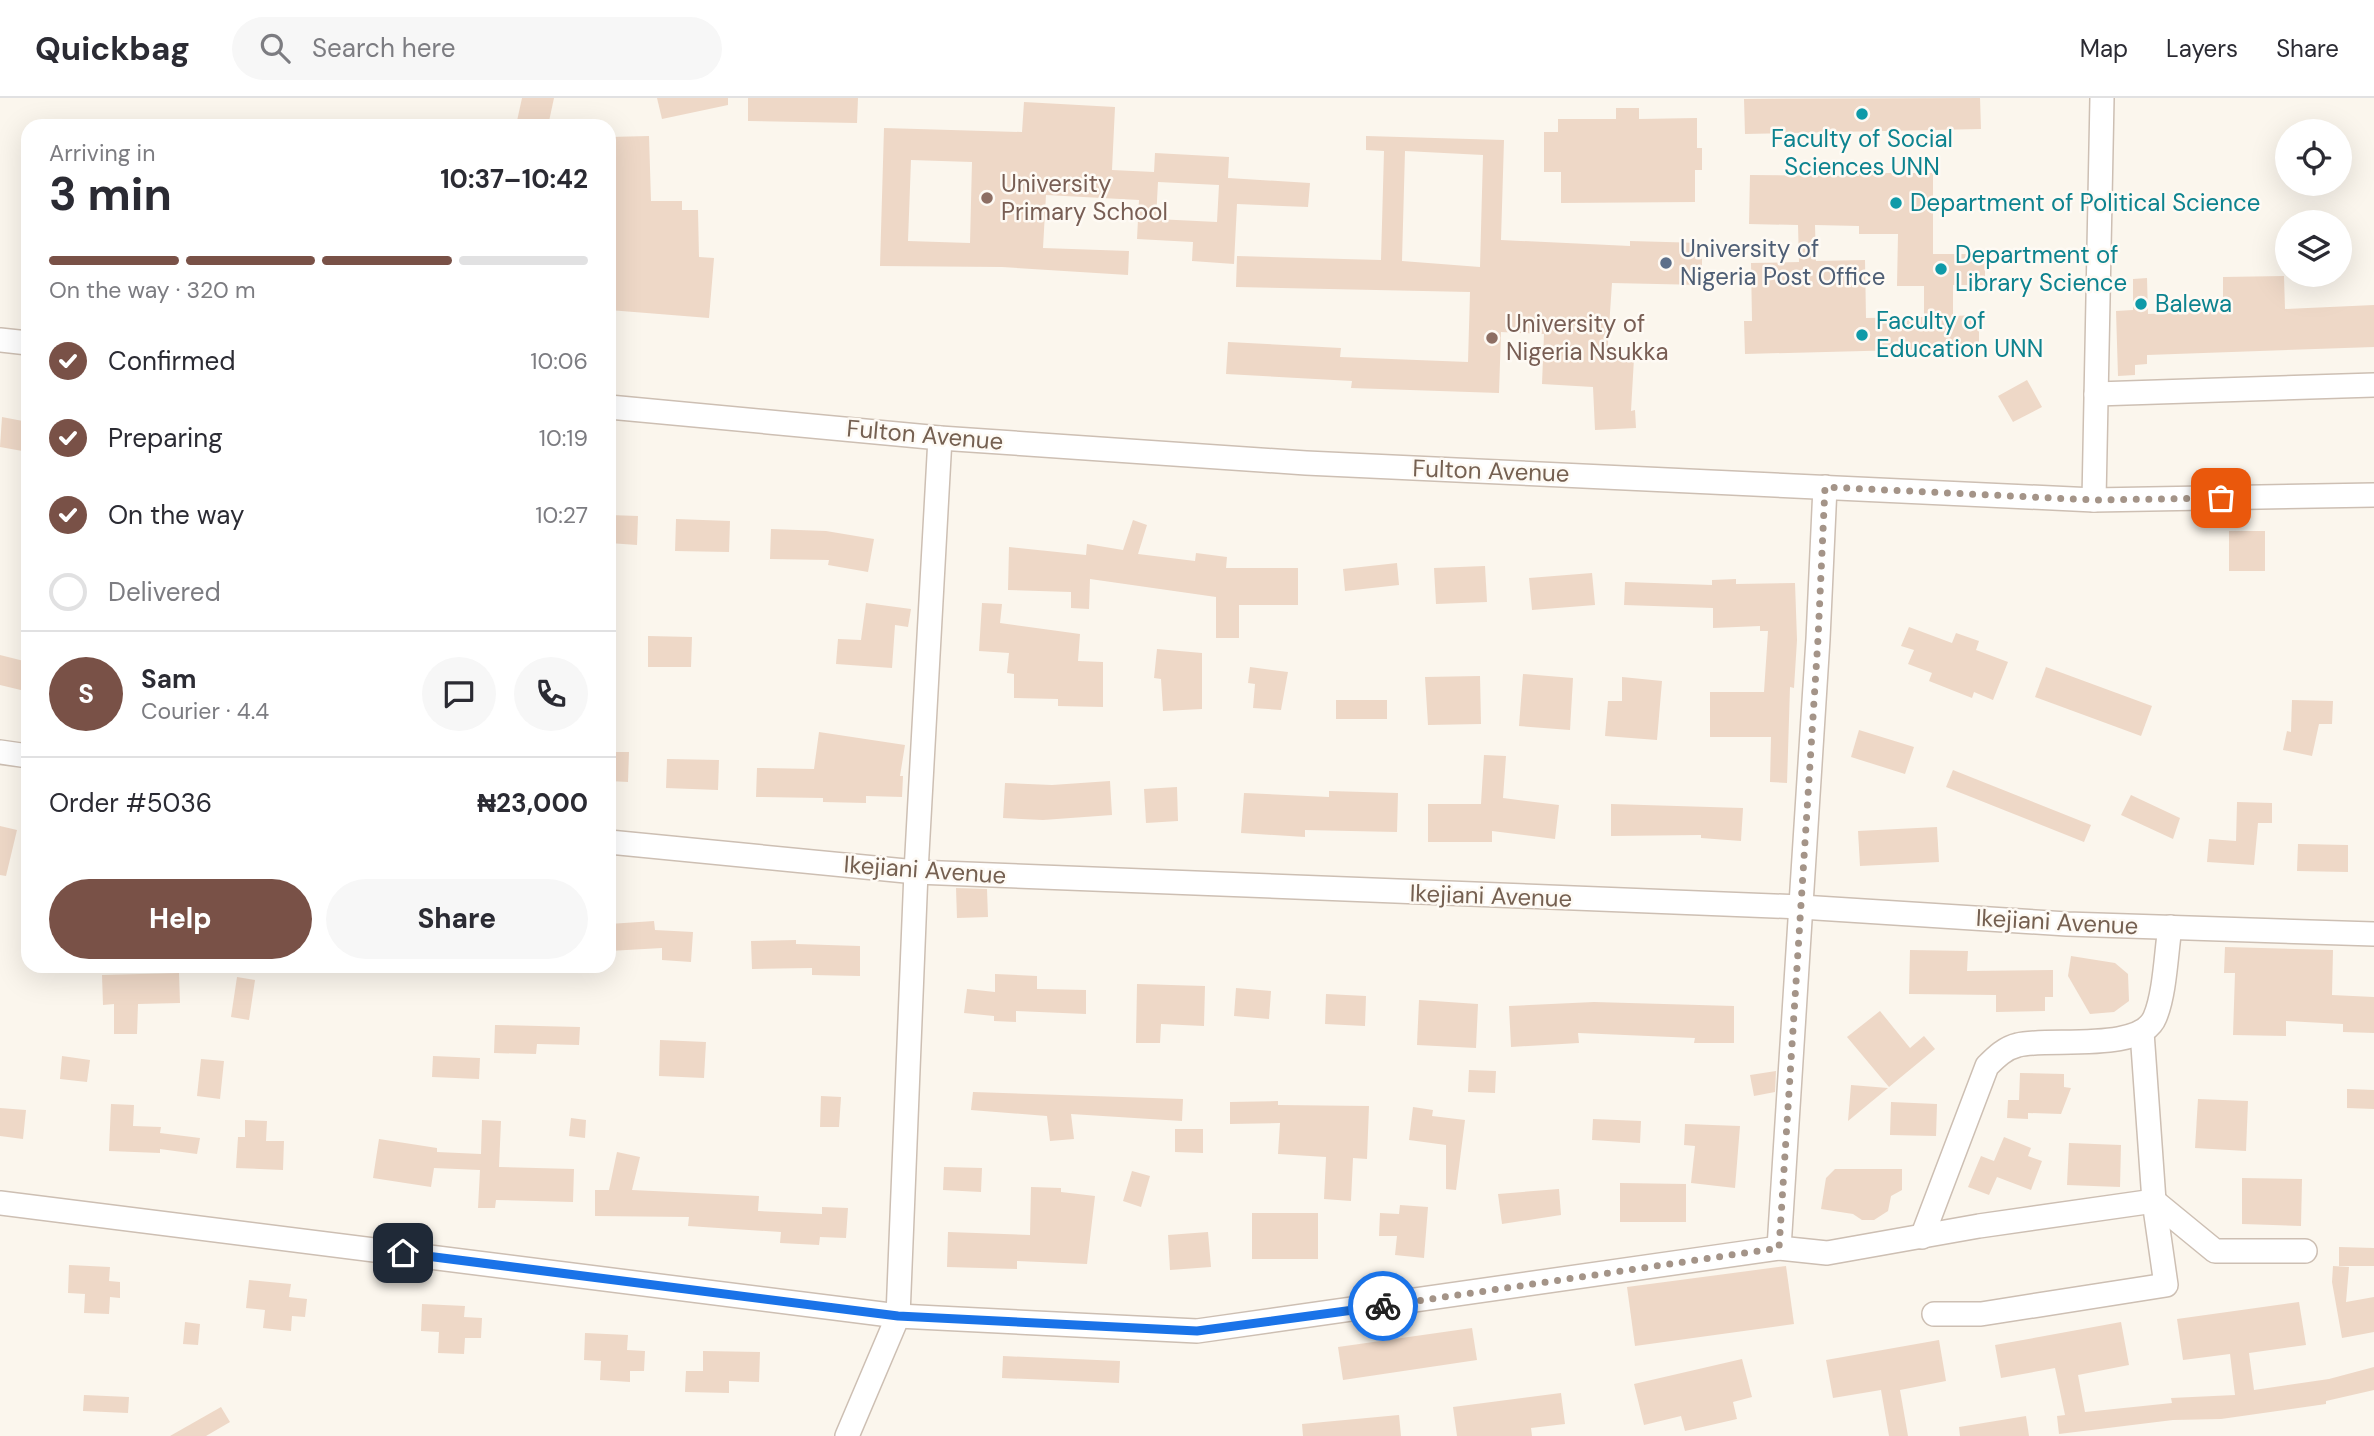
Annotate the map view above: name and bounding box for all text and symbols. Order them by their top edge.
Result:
search box [232,17,722,80]
text: Quickbag [35,27,190,70]
icon: search [256,29,294,67]
text: Search here [312,31,455,65]
text: Map [2080,33,2128,64]
text: Layers [2166,33,2238,64]
text: Share [2276,33,2339,64]
marker: Faculty of Social Sciences UNN [1854,106,1870,122]
map controls [2275,119,2352,287]
button: locate [2275,119,2352,196]
place label: Faculty of Social Sciences UNN [1771,123,1953,182]
text: Arriving in [49,138,155,168]
text: 10:37–10:42 [440,162,588,196]
text: 3 min [49,164,172,224]
place label: University Primary School [1001,168,1168,227]
place label: Department of Political Science [1910,187,2260,218]
marker: University Primary School [979,190,995,206]
marker: Department of Political Science [1888,195,1904,211]
button: layers [2275,210,2352,287]
place label: University of Nigeria Post Office [1680,233,1885,292]
place label: Department of Library Science [1955,239,2127,298]
marker: University of Nigeria Post Office [1658,255,1674,271]
marker: Department of Library Science [1933,261,1949,277]
text: On the way · 320 m [49,275,255,305]
place label: Balewa [2155,288,2232,319]
marker: Balewa [2133,296,2149,312]
place label: Faculty of Education UNN [1876,305,2043,364]
place label: University of Nigeria Nsukka [1506,308,1669,367]
marker: Faculty of Education UNN [1854,327,1870,343]
marker: University of Nigeria Nsukka [1484,330,1500,346]
icon: check [49,342,87,380]
text: Confirmed [108,344,235,378]
text: 10:06 [530,346,588,376]
street label: Fulton Avenue [846,412,1005,457]
icon: check [49,419,87,457]
text: Preparing [108,421,223,455]
text: 10:19 [539,423,588,453]
street label: Fulton Avenue [1412,452,1570,489]
pin [2191,468,2251,528]
icon: bag [2202,479,2240,517]
icon: check [49,496,87,534]
text: On the way [108,498,244,532]
text: 10:27 [535,500,588,530]
text: Delivered [108,575,221,609]
button: chat [422,657,496,731]
button: phone [514,657,588,731]
text: Sam [141,662,196,696]
text: S [78,677,94,711]
text: Courier · 4.4 [141,696,269,726]
text: Order #5036 [49,786,212,820]
text: ₦23,000 [477,786,588,820]
street label: Ikejiani Avenue [843,848,1007,891]
street label: Ikejiani Avenue [1409,877,1573,914]
button: Help [49,879,312,959]
button: Share [326,879,588,959]
street label: Ikejiani Avenue [1975,902,2139,941]
pin [373,1223,433,1283]
icon: home [384,1234,422,1272]
courier [1348,1271,1418,1341]
icon: bike [1364,1287,1402,1325]

